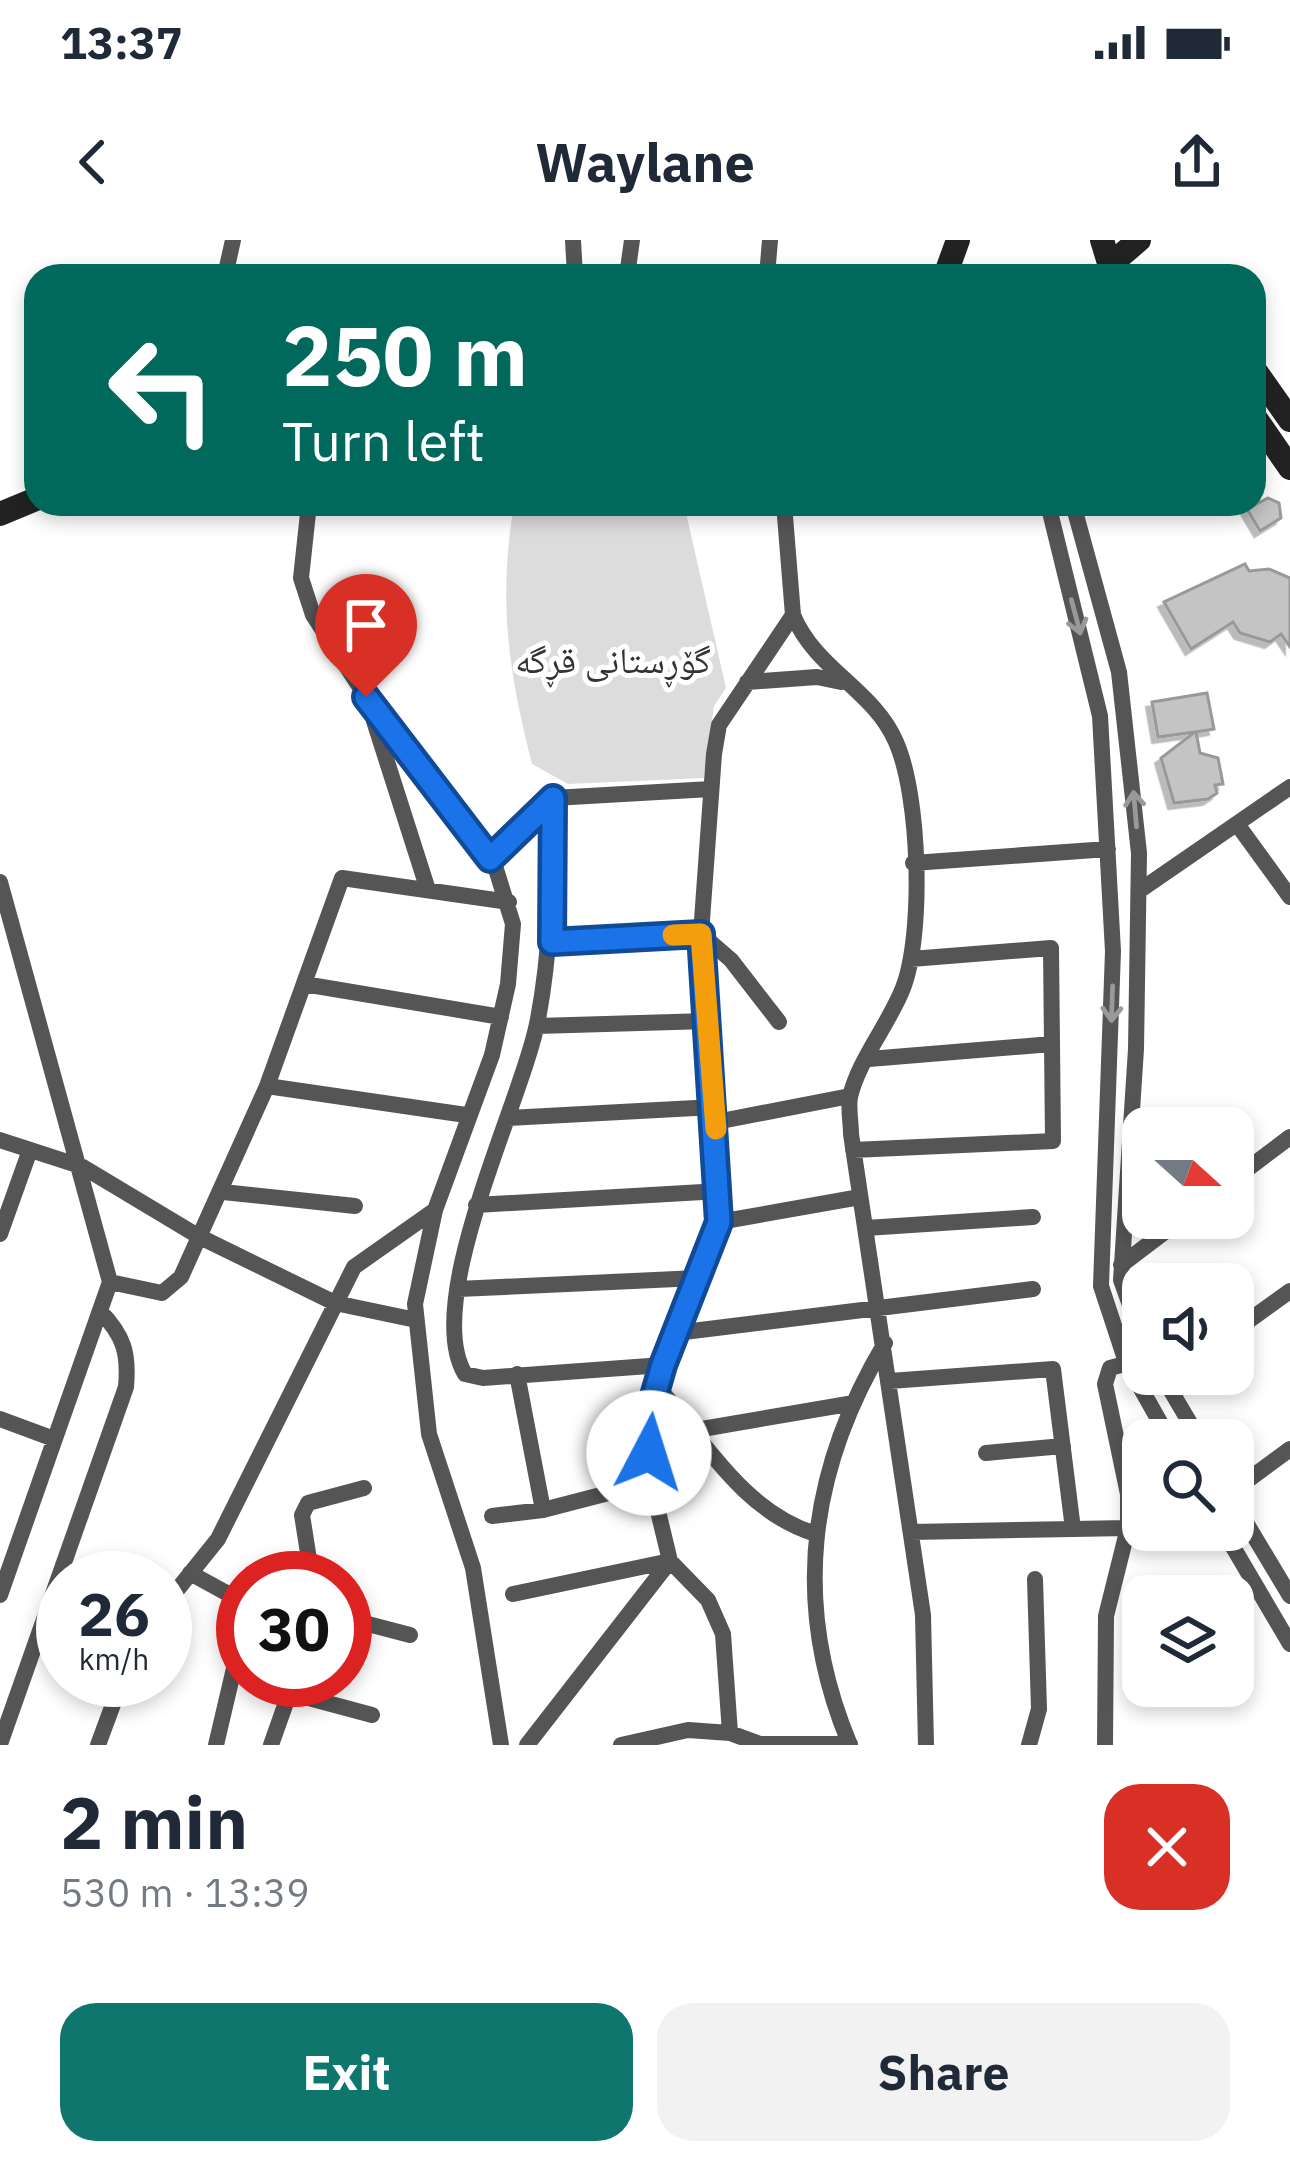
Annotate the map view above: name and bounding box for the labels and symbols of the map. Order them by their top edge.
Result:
pin [315,574,417,697]
one-way arrow [1067,598,1089,636]
park label: گۆڕستانی قڕگە [515,636,711,688]
one-way arrow [1123,790,1146,829]
one-way arrow [1101,984,1124,1023]
north arrow [1122,1107,1254,1239]
position arrow [586,1390,712,1516]
speed limit sign: 30 [216,1551,372,1707]

